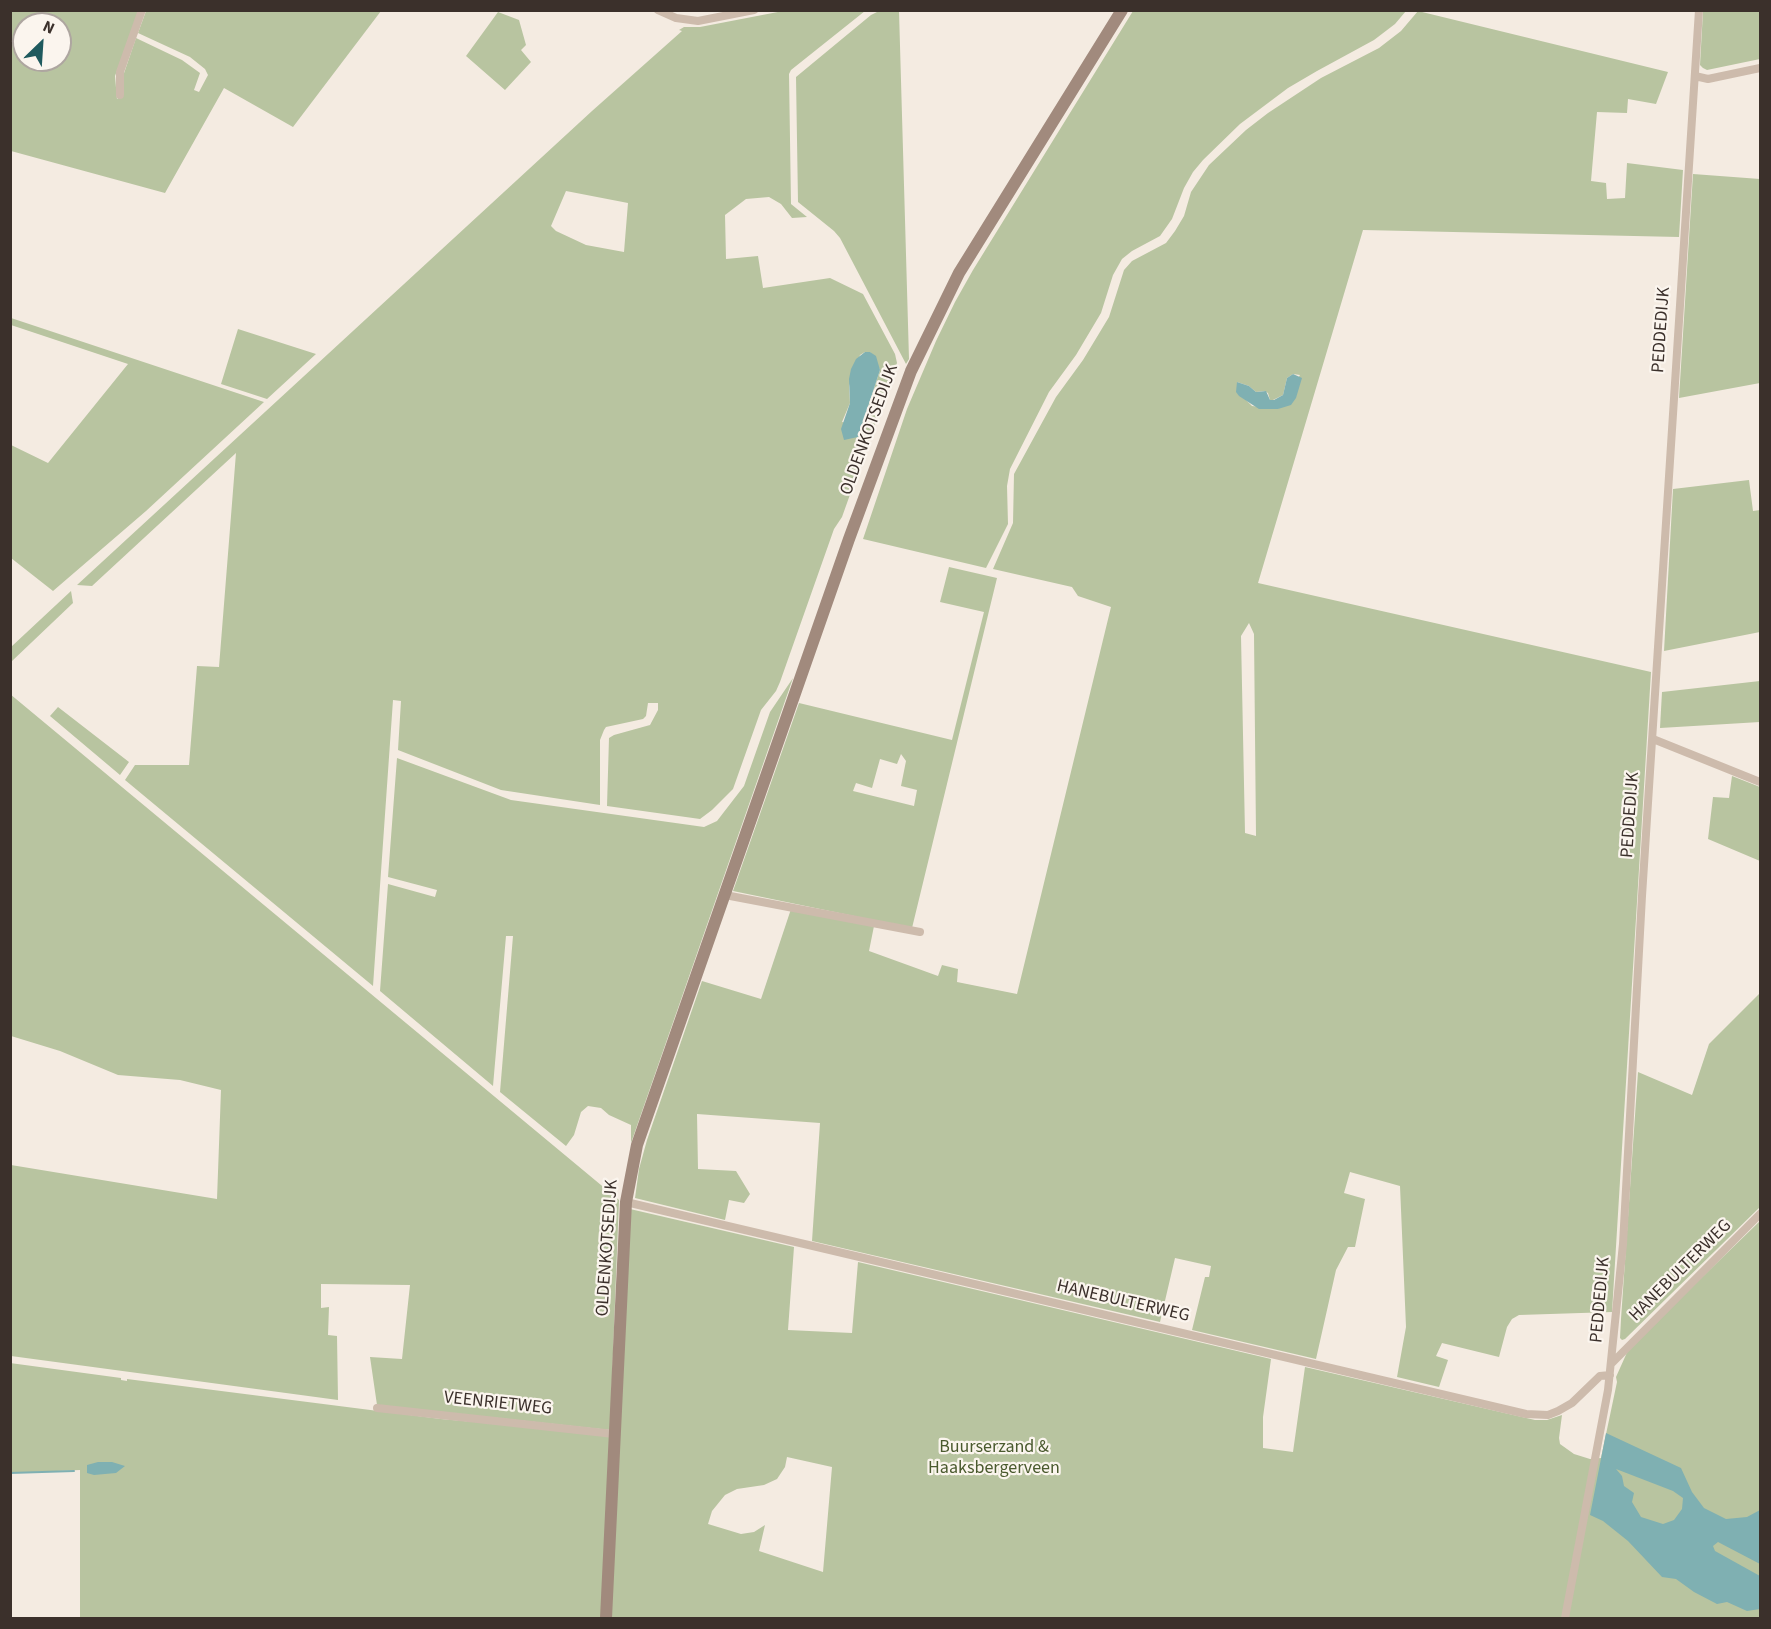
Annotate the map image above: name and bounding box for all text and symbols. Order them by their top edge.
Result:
north arrow [12,12,72,72]
text: N [39,15,58,40]
street label: PEDDEDIJK [1648,286,1676,374]
street label: OLDENKOTSEDIJK [836,362,904,498]
street label: PEDDEDIJK [1617,771,1645,859]
street label: OLDENKOTSEDIJK [592,1179,624,1317]
street label: HANEBULTERWEG [1625,1215,1737,1327]
street label: PEDDEDIJK [1586,1256,1616,1344]
street label: HANEBULTERWEG [1054,1276,1192,1328]
street label: VEENRIETWEG [443,1388,553,1420]
park label: Buurserzand & Haaksbergerveen [928,1437,1060,1480]

